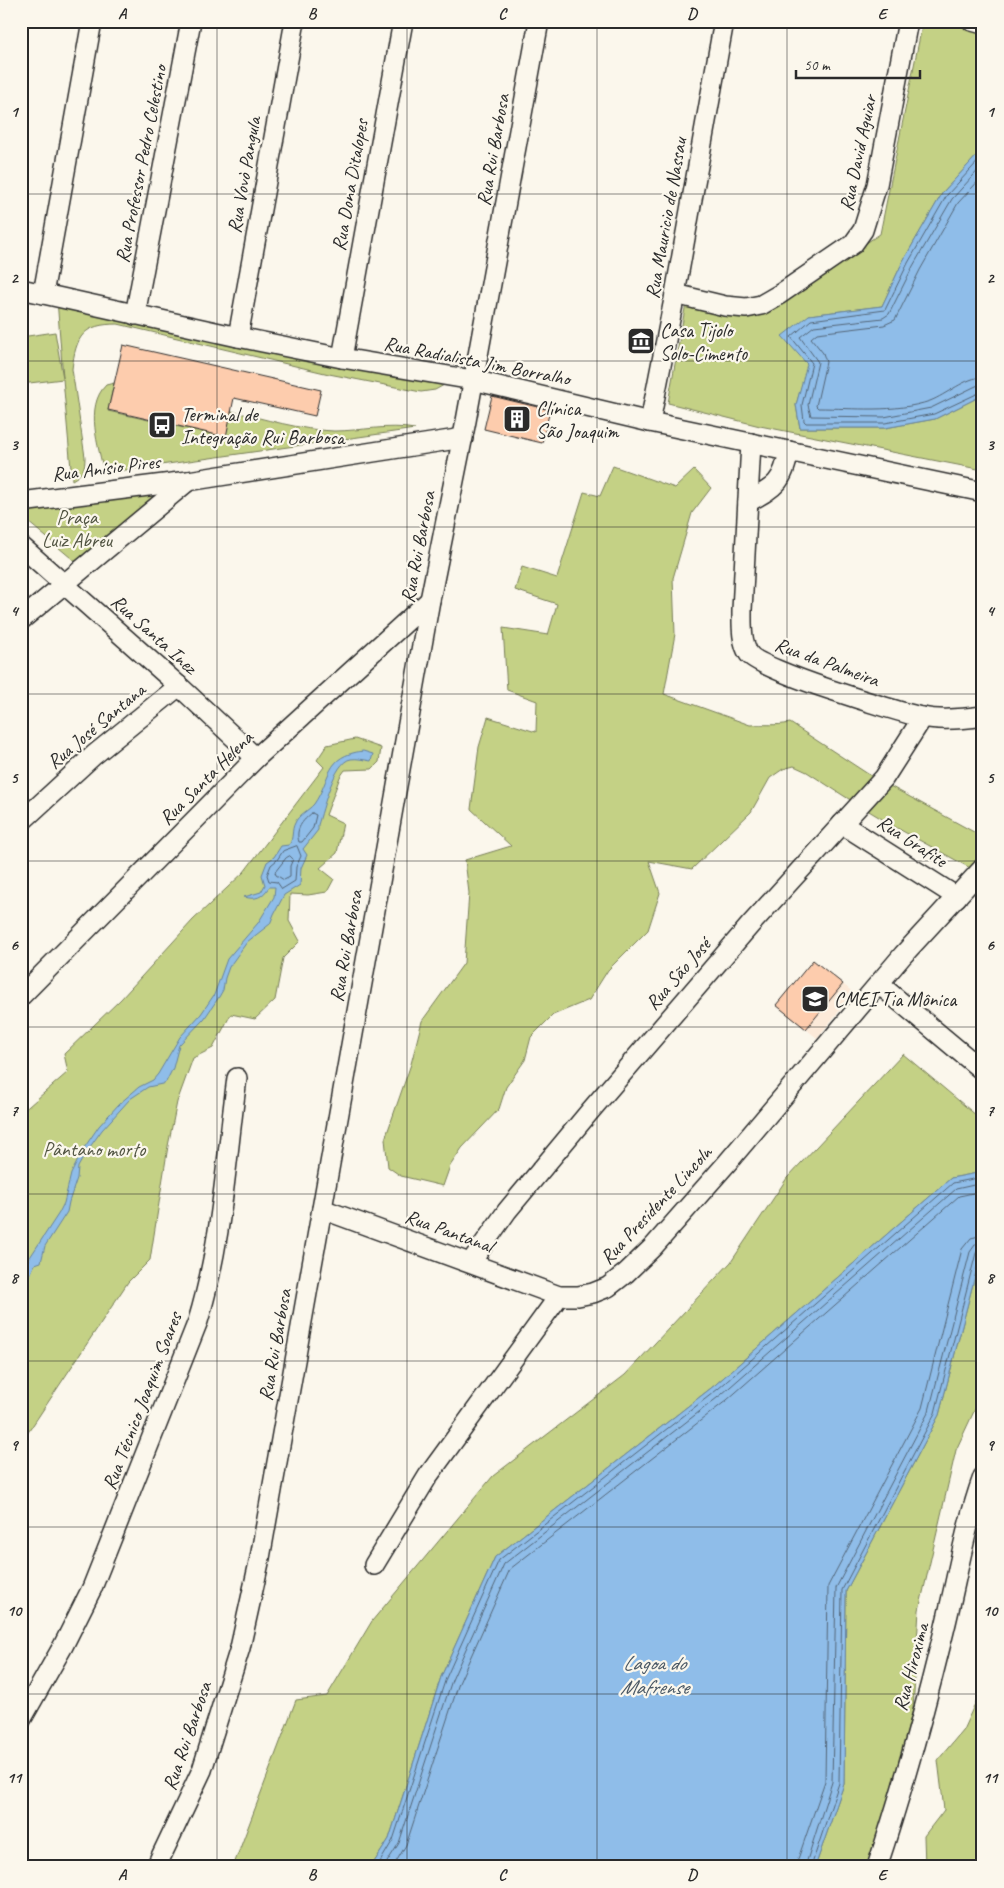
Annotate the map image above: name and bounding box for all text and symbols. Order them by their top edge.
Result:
text: A [118,4,128,24]
text: B [308,4,318,24]
text: C [498,4,508,24]
text: D [687,4,698,24]
text: E [878,4,889,24]
scale bar [796,48,920,80]
text: 50 m [804,56,831,75]
street label: Rua Professor Pedro Celestino [110,61,173,265]
street label: Rua Rui Barbosa [471,91,515,208]
street label: Rua David Aguiar [834,91,883,213]
text: 1 [10,102,19,122]
text: 1 [986,102,995,122]
street label: Rua Vovò Pangula [221,113,267,235]
street label: Rua Dona Ditalopes [326,115,374,253]
street label: Rua Mauricio de Nassau [640,134,693,301]
text: 2 [10,268,19,288]
text: 2 [986,268,995,288]
place label: Casa Tijolo Solo-Cimento [660,318,748,366]
museum icon: Casa Tijolo Solo-Cimento [626,326,656,356]
street label: Rua Radialista Jim Borralho [382,331,574,392]
place label: Clínica São Joaquim [536,396,620,444]
place label: Terminal de Integração Rui Barbosa [181,402,346,450]
building icon: Clínica São Joaquim [502,404,532,434]
bus stop icon: Terminal de Integração Rui Barbosa [147,410,177,440]
text: 3 [10,435,19,455]
text: 3 [986,435,995,455]
street label: Rua Anísio Pires [50,449,164,487]
street label: Rua Rui Barbosa [395,488,441,605]
park label: Praça Luiz Abreu [42,505,114,553]
street label: Rua Santa Inez [106,589,204,681]
text: 4 [10,601,19,621]
text: 4 [986,601,995,621]
street label: Rua da Palmeira [771,632,884,693]
street label: Rua José Santana [42,676,152,774]
street label: Rua Santa Helena [154,725,259,830]
text: 5 [11,768,20,788]
text: 5 [987,768,996,788]
street label: Rua Grafite [872,809,953,874]
street label: Rua Rui Barbosa [324,887,368,1004]
street label: Rua São José [640,930,718,1015]
text: 6 [10,935,19,955]
text: 6 [986,935,995,955]
school or university icon: CMEI Tia Mônica [800,984,830,1014]
place label: CMEI Tia Mônica [834,987,958,1012]
text: 7 [10,1101,19,1121]
text: 7 [986,1101,995,1121]
park label: Pântano morto [43,1137,146,1162]
street label: Rua Presidente Lincoln [595,1140,718,1269]
street label: Rua Pantanal [402,1204,500,1260]
text: 8 [10,1268,19,1288]
text: 8 [986,1268,995,1288]
street label: Rua Rui Barbosa [253,1286,297,1403]
street label: Rua Técnico Joaquim Soares [97,1307,188,1493]
text: 9 [10,1435,19,1455]
text: 9 [986,1435,995,1455]
text: 10 [7,1601,23,1621]
text: 10 [983,1601,999,1621]
street label: Rua Hiroxima [887,1619,935,1714]
water label: Lagoa do Mafrense [620,1650,691,1700]
street label: Rua Rui Barbosa [157,1677,218,1794]
text: 11 [7,1768,23,1788]
text: 11 [983,1768,999,1788]
text: A [118,1865,128,1885]
text: B [308,1865,318,1885]
text: C [498,1865,508,1885]
text: D [687,1865,698,1885]
text: E [878,1865,889,1885]

